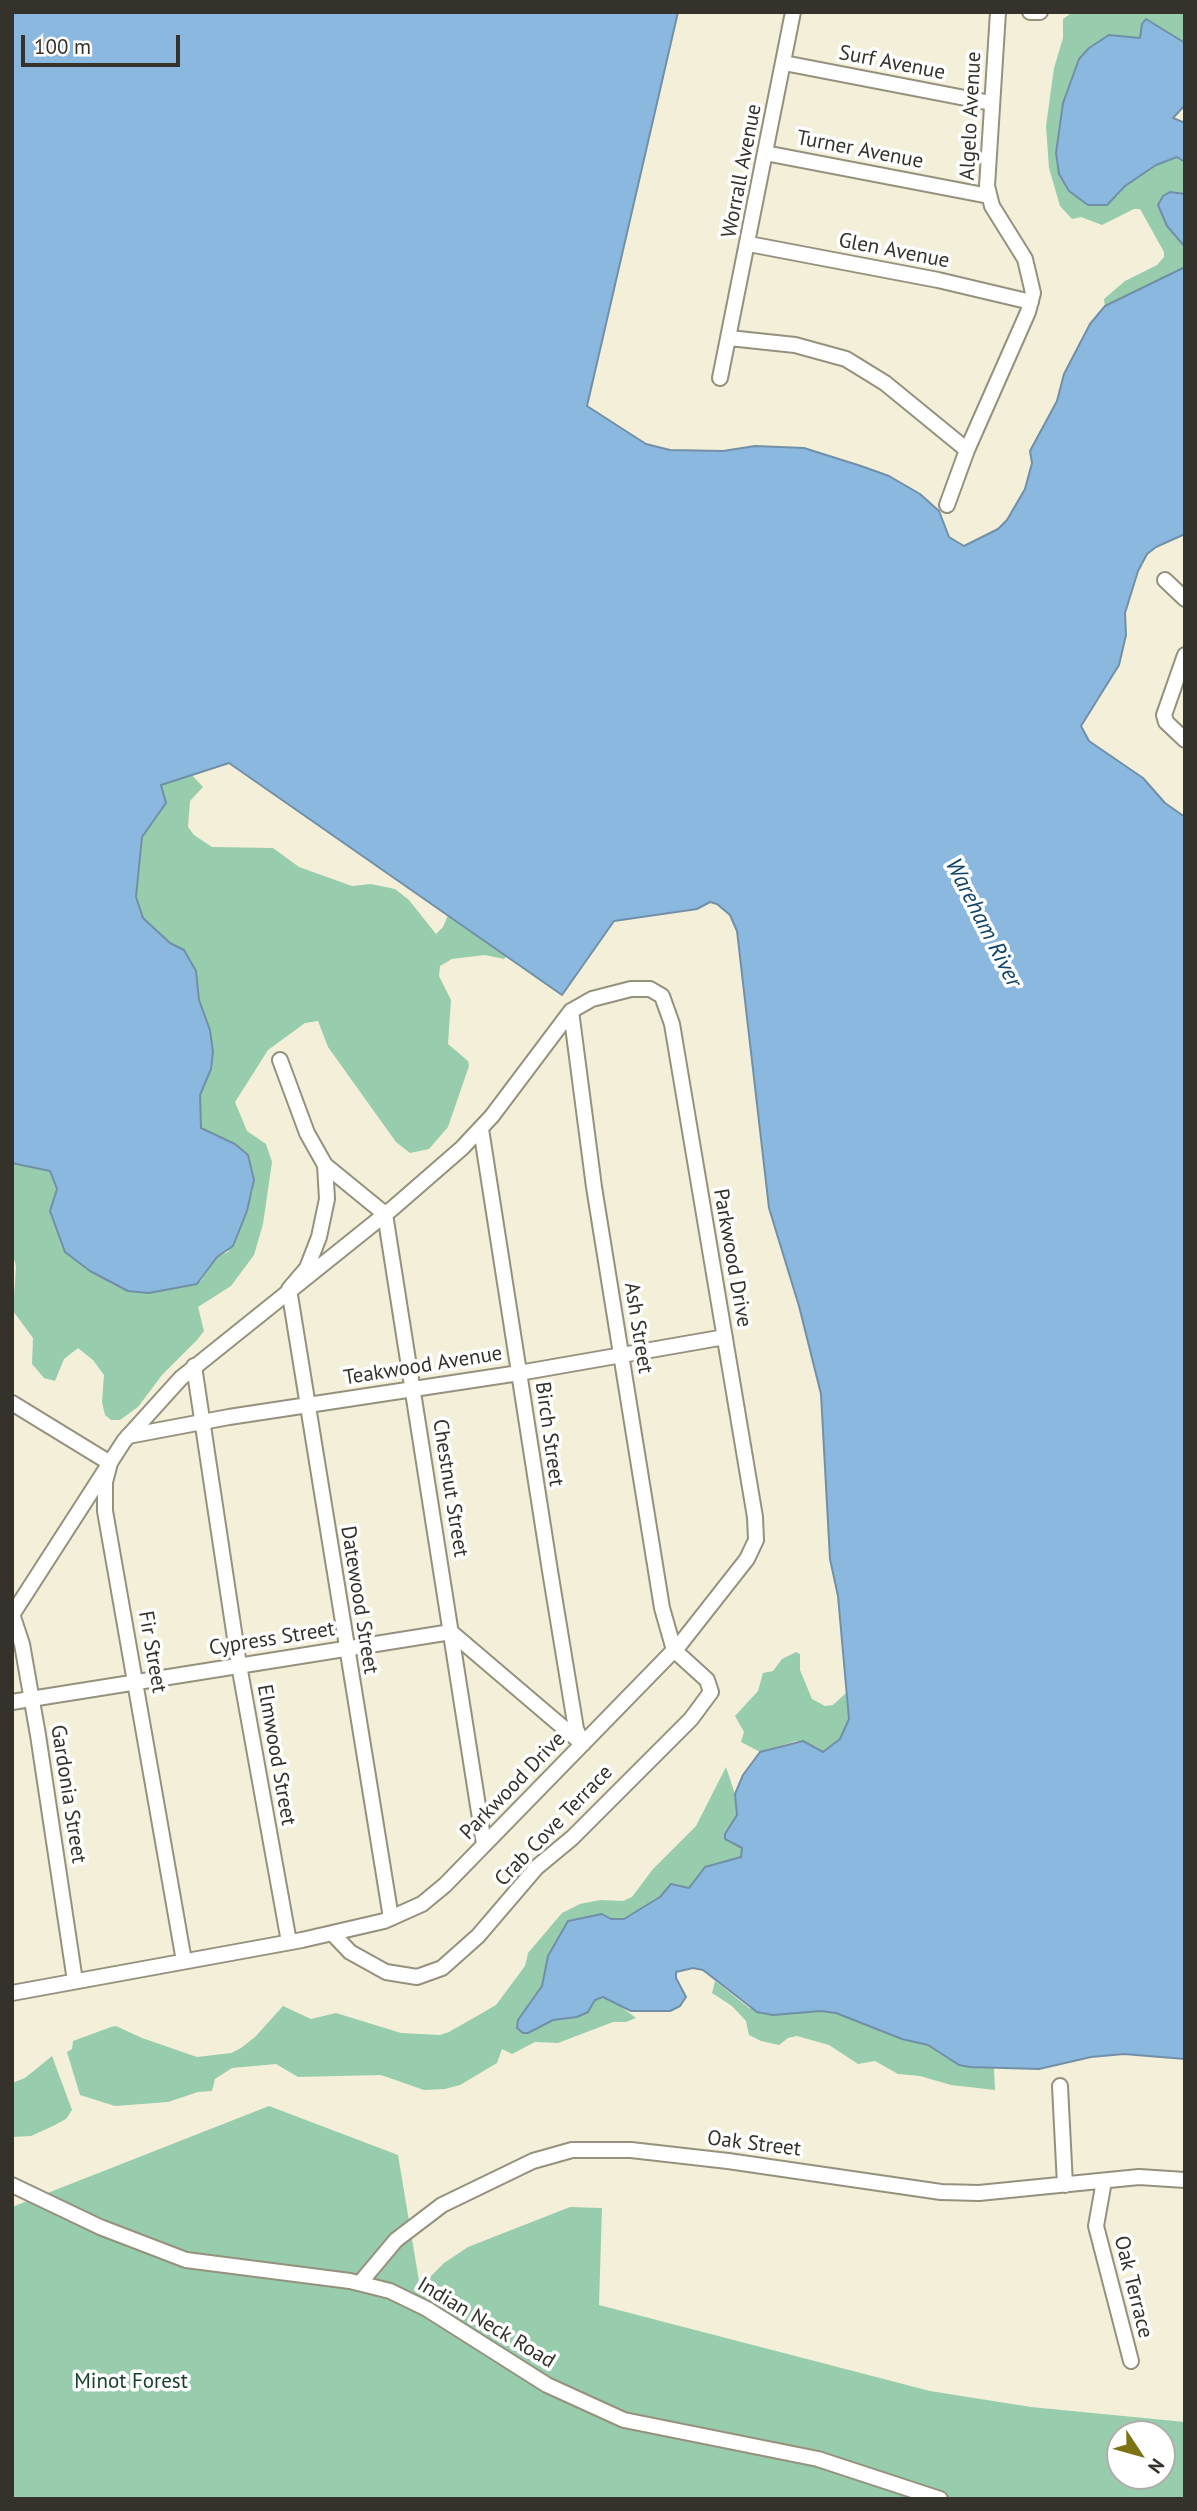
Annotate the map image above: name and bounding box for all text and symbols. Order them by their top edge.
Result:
scale bar [24,21,184,65]
text: 100 m [34,33,91,60]
street label: Surf Avenue [837,40,947,86]
street label: Algelo Avenue [955,51,987,181]
street label: Worrall Avenue [717,102,767,240]
street label: Turner Avenue [795,125,925,175]
street label: Glen Avenue [836,228,952,274]
water label: Wareham River [939,854,1027,992]
street label: Parkwood Drive [707,1187,757,1329]
street label: Ash Street [618,1281,658,1375]
street label: Teakwood Avenue [342,1341,504,1391]
street label: Birch Street [529,1380,569,1488]
street label: Chestnut Street [427,1417,473,1559]
street label: Datewood Street [335,1524,383,1676]
street label: Fir Street [132,1609,172,1695]
street label: Cypress Street [207,1617,337,1661]
street label: Elmwood Street [251,1683,301,1827]
street label: Gardonia Street [45,1723,91,1865]
street label: Parkwood Drive [455,1727,571,1845]
street label: Crab Cove Terrace [490,1760,618,1892]
street label: Oak Street [706,2126,802,2162]
street label: Oak Terrace [1108,2233,1158,2341]
street label: Indian Neck Road [413,2272,559,2374]
park label: Minot Forest [74,2369,188,2395]
north arrow [1106,2420,1176,2490]
text: N [1143,2454,1170,2478]

